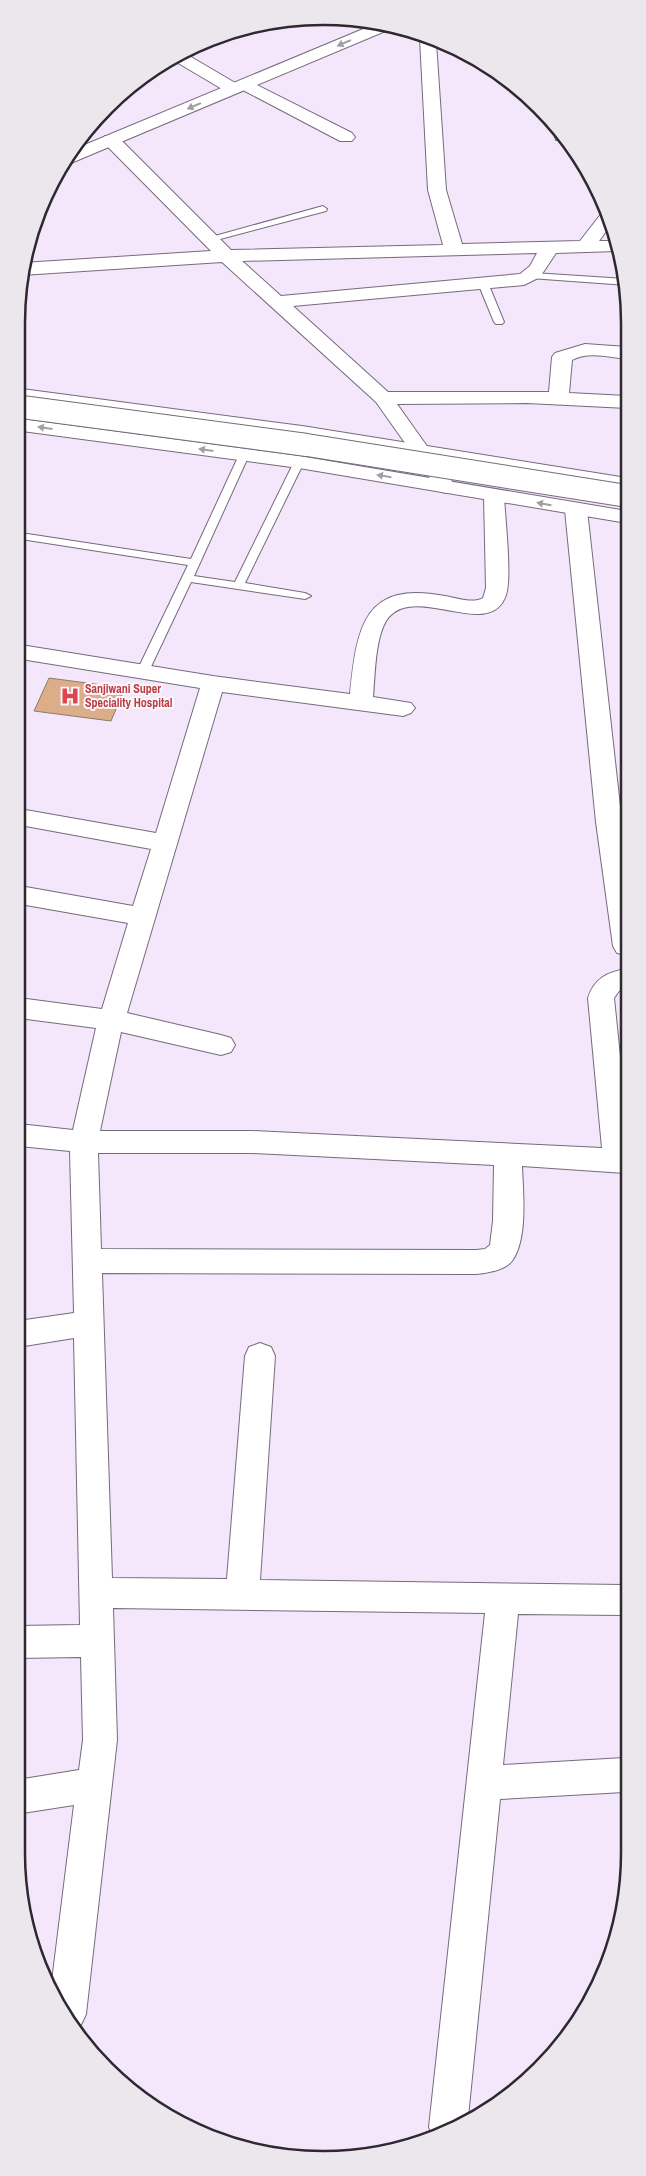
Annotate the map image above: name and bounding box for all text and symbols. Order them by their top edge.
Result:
one-way arrow [337,40,351,48]
one-way arrow [186,102,201,110]
one-way arrow [36,424,52,432]
one-way arrow [197,446,213,454]
one-way arrow [375,472,391,480]
one-way arrow [535,500,551,508]
place label: Sanjiwani Super Speciality Hospital [85,681,173,711]
hospital icon: Sanjiwani Super Speciality Hospital [59,685,81,707]

